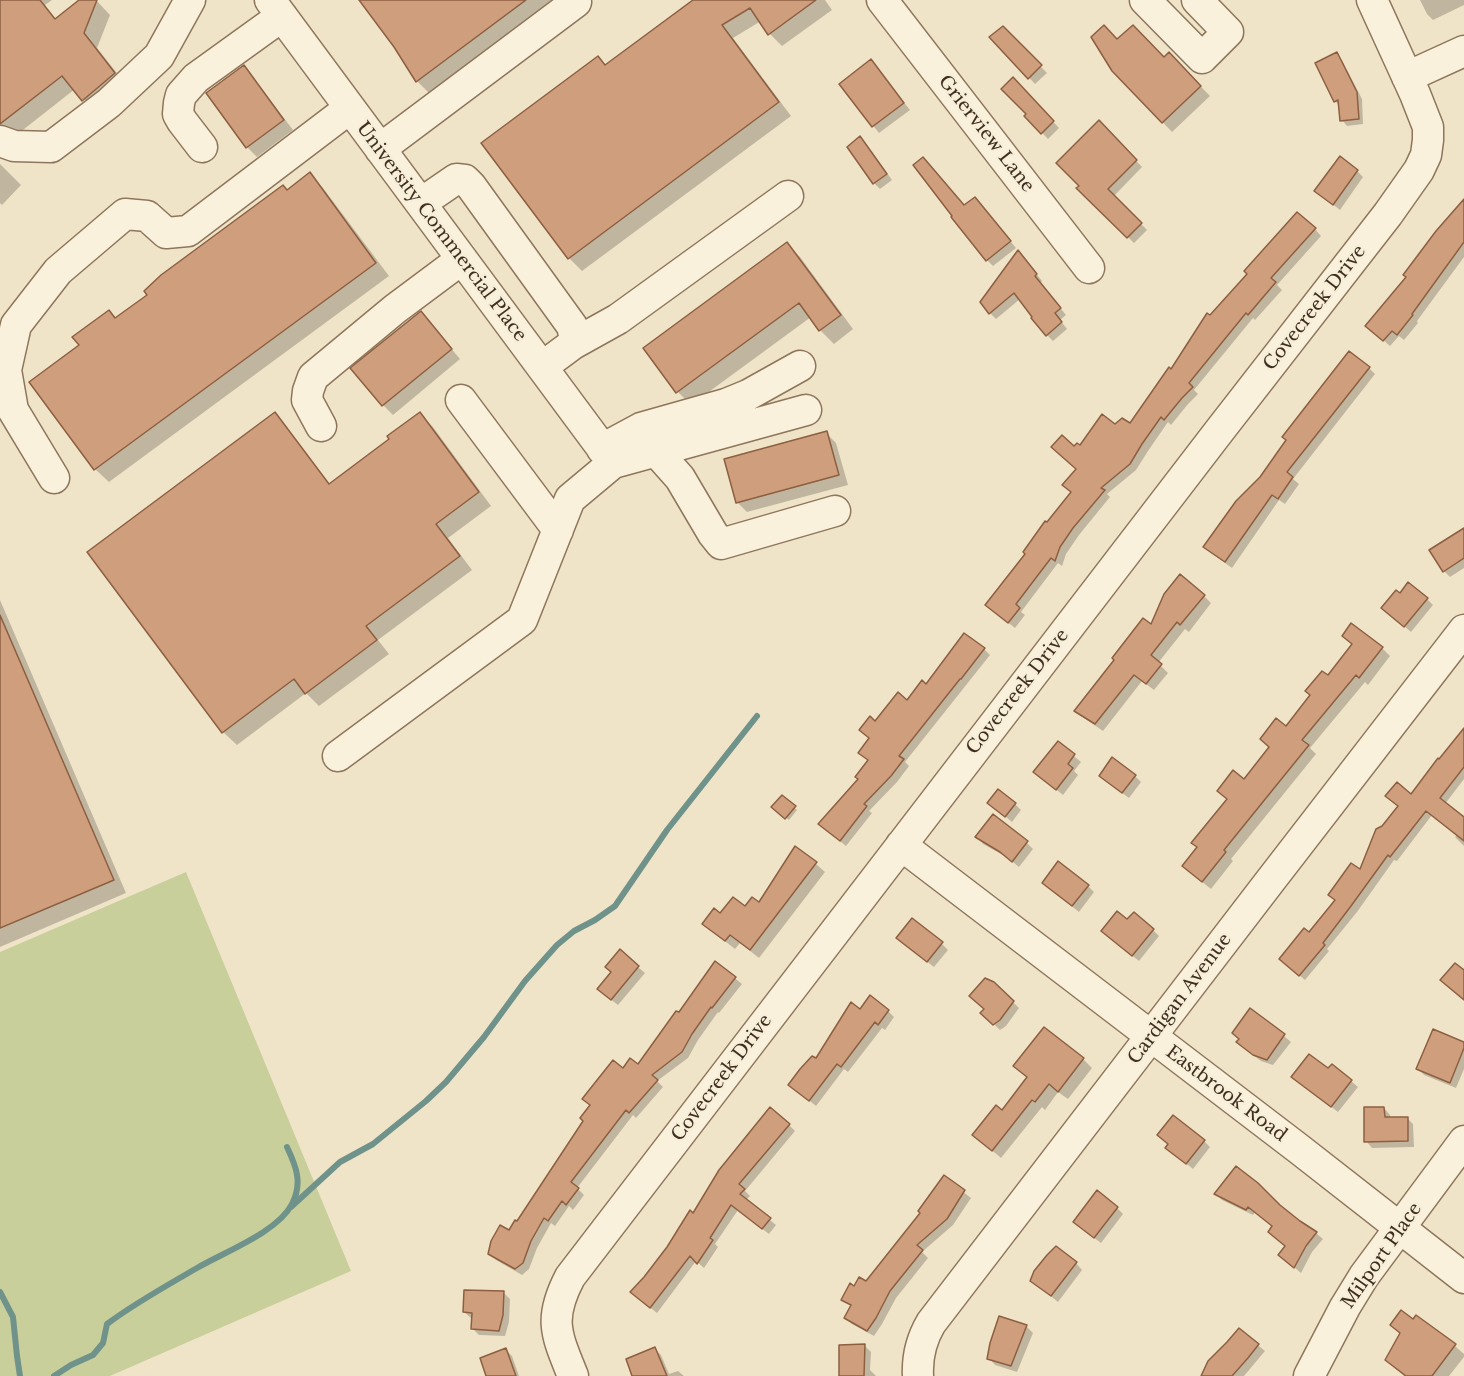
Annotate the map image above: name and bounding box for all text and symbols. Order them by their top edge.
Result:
street label: Grierview Lane [934,71,1038,197]
street label: University Commercial Place [351,118,531,346]
street label: Covecreek Drive [1259,241,1371,375]
street label: Covecreek Drive [962,625,1074,759]
street label: Cardigan Avenue [1124,929,1236,1069]
street label: Covecreek Drive [667,1010,777,1146]
street label: Eastbrook Road [1161,1041,1291,1147]
street label: Milport Place [1338,1199,1426,1313]

